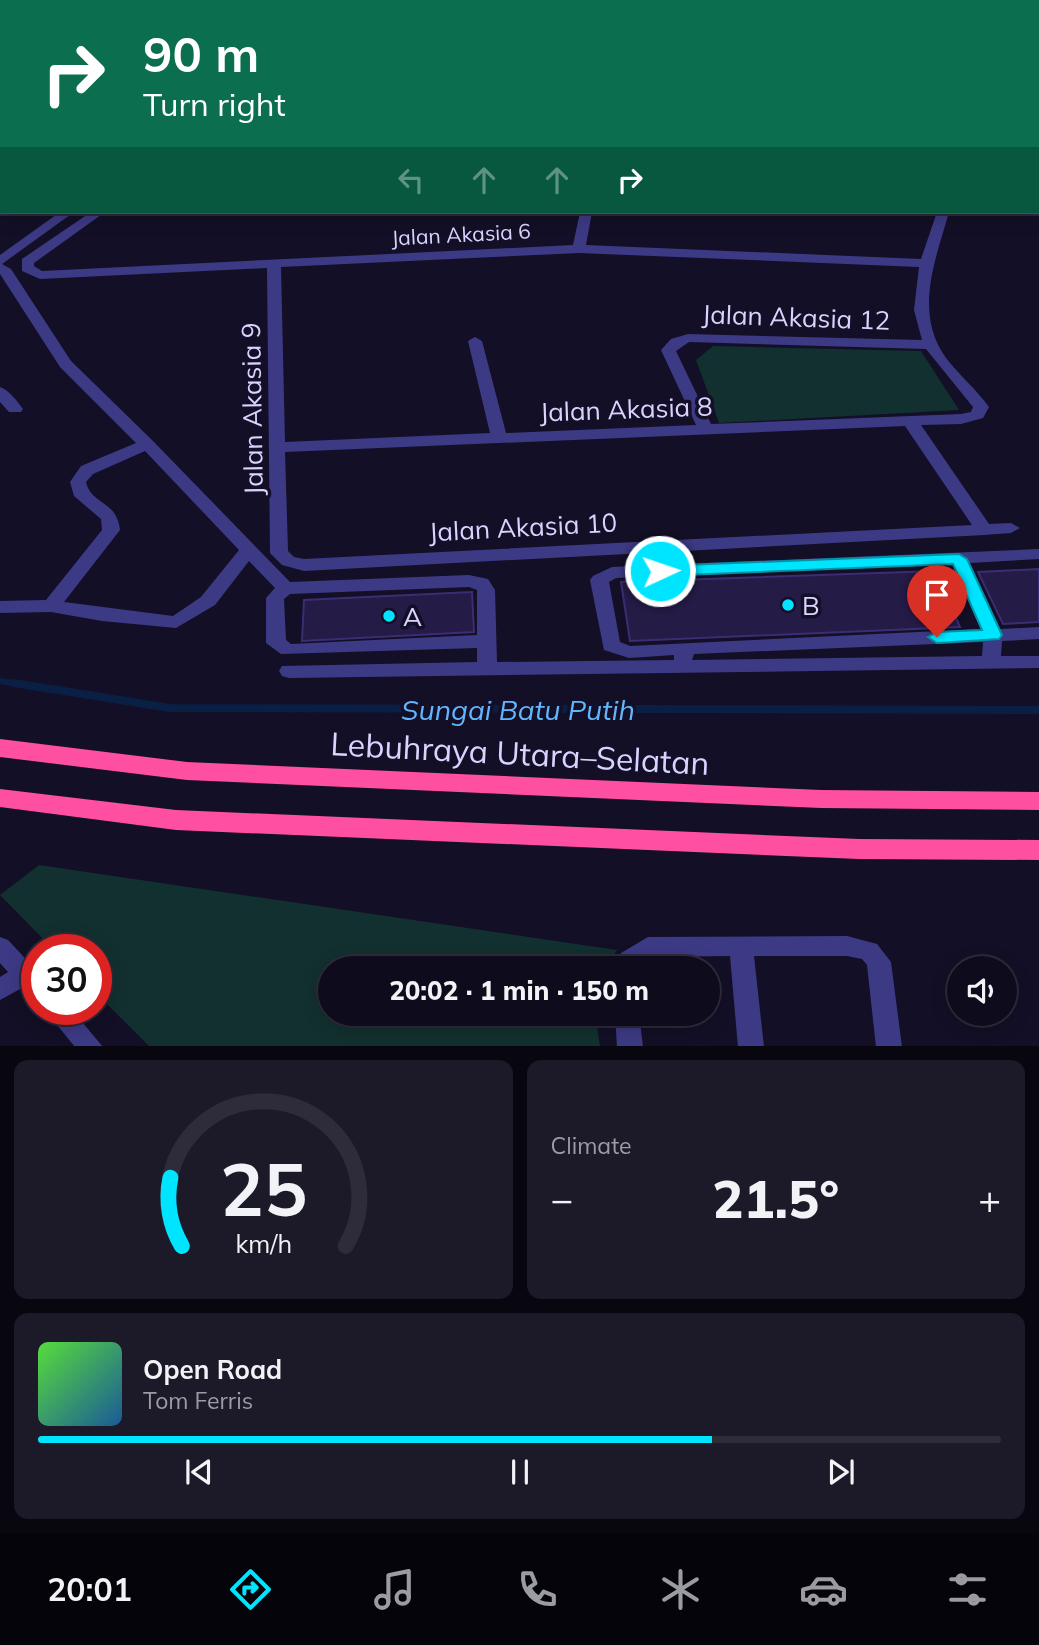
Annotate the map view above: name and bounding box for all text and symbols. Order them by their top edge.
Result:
text: 90 m [143,23,259,84]
icon: right [28,28,119,119]
text: Turn right [143,84,286,124]
icon: left [392,161,430,199]
icon: ahead [465,161,503,199]
icon: ahead [538,161,576,199]
icon: right [611,161,649,199]
street label: Jalan Akasia 6 [391,217,531,251]
street label: Jalan Akasia 12 [701,297,891,337]
street label: Jalan Akasia 9 [234,322,270,496]
street label: Jalan Akasia 8 [539,389,713,429]
street label: Jalan Akasia 10 [428,506,618,548]
position arrow [623,534,697,608]
pin [907,565,967,637]
icon: arrive [918,576,956,614]
place label: B [802,589,820,622]
marker: B [780,597,796,613]
place label: A [403,600,422,633]
marker: A [381,608,397,624]
water label: Sungai Batu Putih [401,692,635,727]
street label: Lebuhraya Utara–Selatan [330,723,710,783]
speed limit sign: 30 [21,934,112,1025]
map controls [947,956,1017,1026]
button: sound [947,956,1017,1026]
text: 20:02 · 1 min · 150 m [389,974,649,1007]
text: Climate [551,1131,632,1160]
text: 25 [220,1143,307,1234]
text: 21.5° [712,1166,839,1231]
text: − [551,1175,573,1223]
text: + [978,1175,1001,1223]
text: km/h [235,1227,292,1258]
text: Open Road [143,1353,282,1386]
text: Tom Ferris [143,1386,253,1415]
icon: previous [180,1453,218,1491]
icon: pause [501,1453,539,1491]
icon: next [822,1453,860,1491]
icon: directions [226,1565,275,1614]
icon: music [370,1565,419,1614]
icon: phone [513,1565,562,1614]
icon: climate [656,1565,705,1614]
icon: car [799,1565,848,1614]
icon: filters [943,1565,992,1614]
text: 20:01 [47,1569,132,1609]

